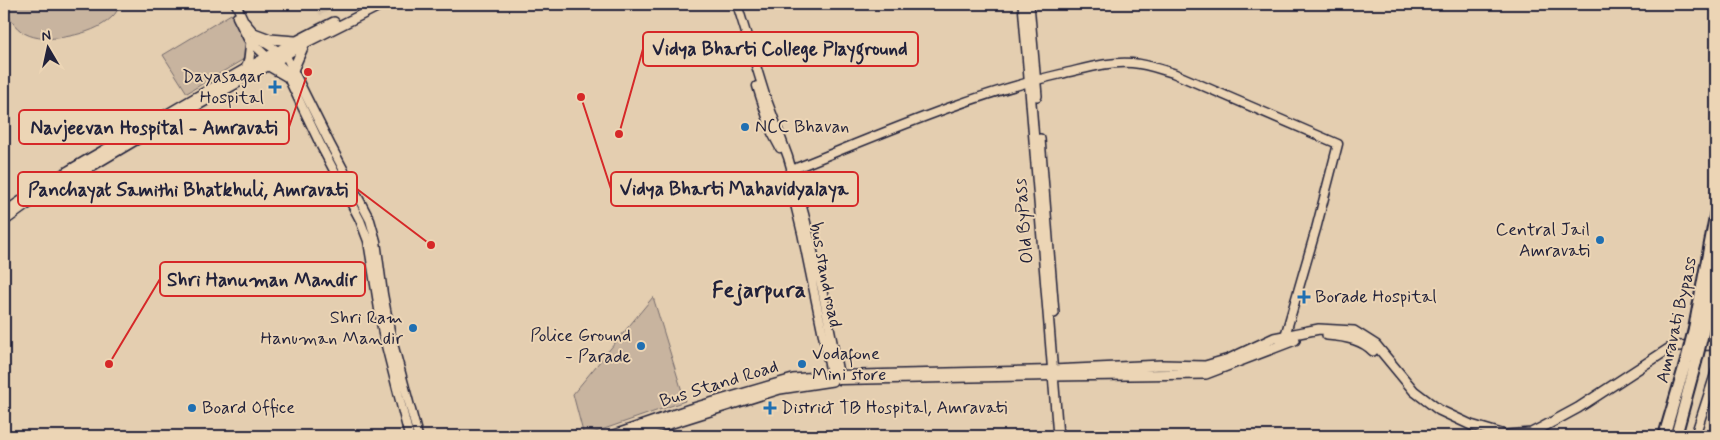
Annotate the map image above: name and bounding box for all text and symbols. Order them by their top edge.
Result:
north arrow [22,22,72,72]
text: N [40,27,52,46]
callout: Vidya Bharti College Playground [643,32,918,66]
text: Vidya Bharti College Playground [652,37,908,65]
place label: Dayasagar Hospital [182,65,265,110]
marker: Dayasagar Hospital [268,80,282,94]
callout: Navjeevan Hospital - Amravati [19,110,289,144]
place label: NCC Bhavan [755,115,849,139]
text: Navjeevan Hospital - Amravati [31,116,277,142]
marker: NCC Bhavan [739,121,751,133]
callout: Panchayat Samithi Bhatkhuli, Amravati [18,172,357,206]
callout: Vidya Bharti Mahavidyalaya [611,172,858,206]
text: Vidya Bharti Mahavidyalaya [620,177,849,203]
street label: Old ByPass [1008,177,1040,265]
text: Panchayat Samithi Bhatkhuli, Amravati [28,178,348,204]
place label: Central Jail Amravati [1495,218,1590,263]
street label: bus stand road [803,220,847,330]
marker: Central Jail Amravati [1594,234,1606,246]
street label: Amravati Bypass [1651,254,1703,386]
callout: Shri Hanuman Mandir [160,262,365,296]
text: Shri Hanuman Mandir [167,268,358,293]
district label: Fejarpura [712,277,806,306]
place label: Borade Hospital [1315,285,1437,309]
marker: Borade Hospital [1297,290,1311,304]
place label: Shri Ram Hanuman Mandir [260,306,404,351]
marker: Shri Ram Hanuman Mandir [407,322,419,334]
place label: Police Ground - Parade [530,324,631,369]
marker: Police Ground - Parade [635,340,647,352]
place label: Vodafone Mini store [812,342,886,387]
street label: Bus Stand Road [657,355,781,413]
marker: Vodafone Mini store [796,358,808,370]
place label: Board Office [202,396,295,420]
place label: District TB Hospital, Amravati [781,396,1008,420]
marker: District TB Hospital, Amravati [763,401,777,415]
marker: Board Office [186,402,198,414]

